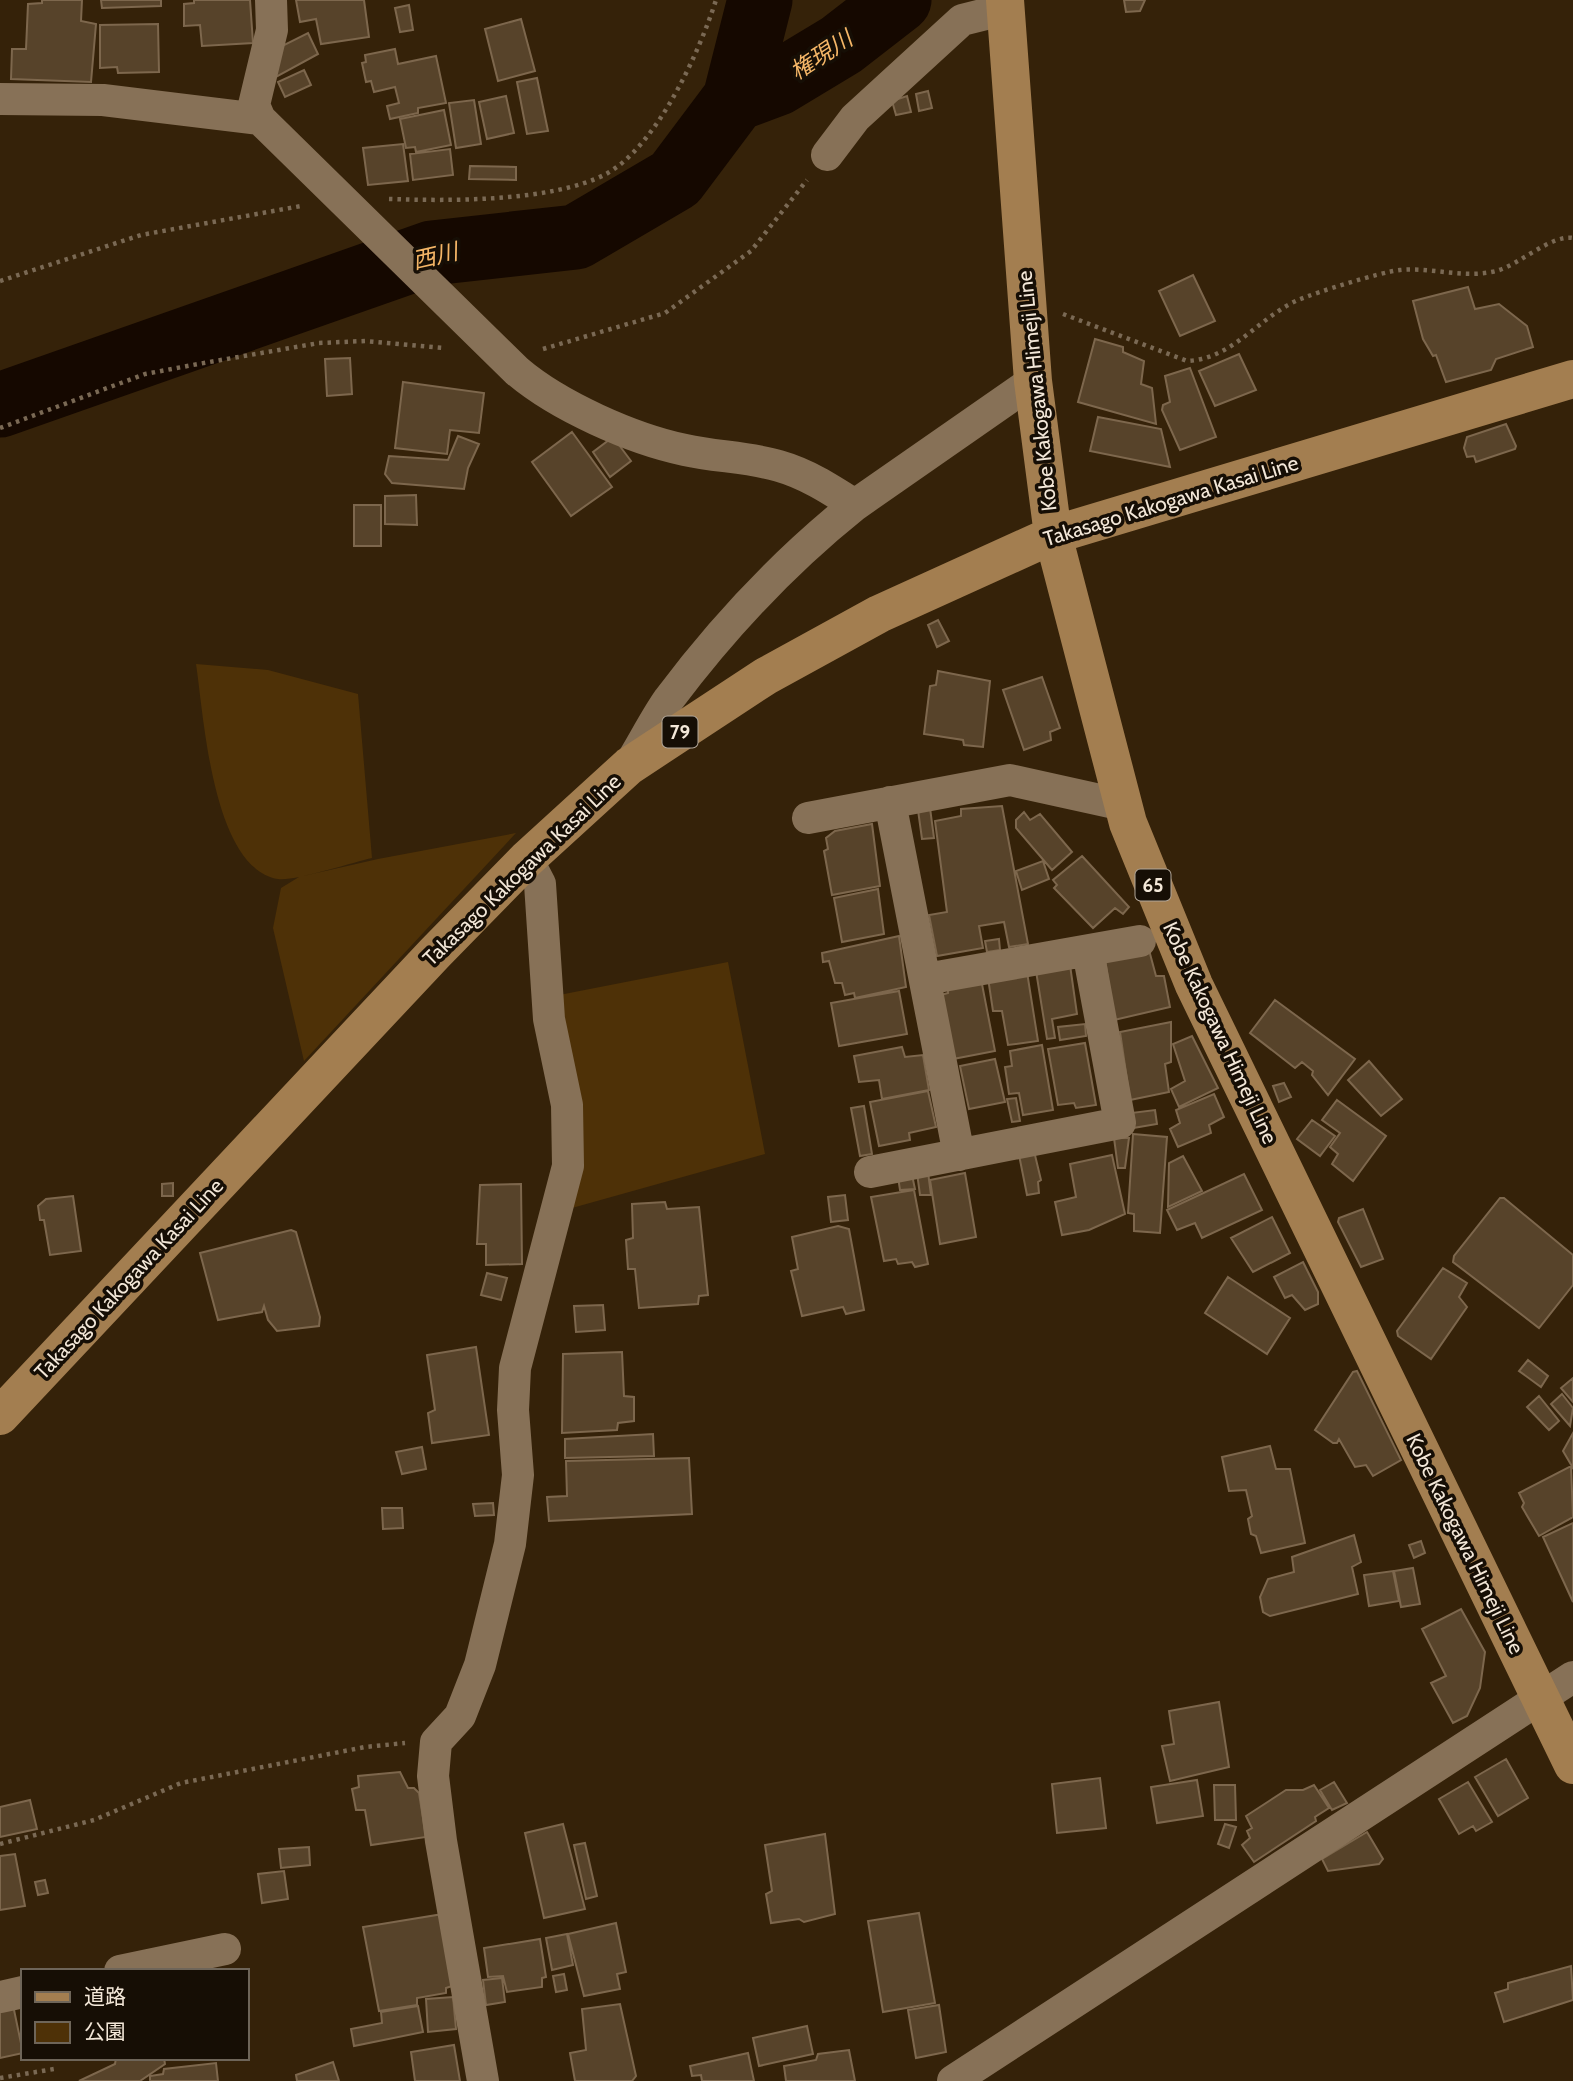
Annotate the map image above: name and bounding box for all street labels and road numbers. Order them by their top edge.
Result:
street label: Kobe Kakogawa Himeji Line [1011,269,1063,513]
street label: Takasago Kakogawa Kasai Line [1041,450,1301,551]
road number: 79 [662,716,698,748]
street label: Takasago Kakogawa Kasai Line [418,768,626,971]
road number: 65 [1136,870,1170,900]
street label: Kobe Kakogawa Himeji Line [1157,918,1283,1148]
street label: Takasago Kakogawa Kasai Line [29,1173,228,1384]
street label: Kobe Kakogawa Himeji Line [1400,1430,1530,1659]

